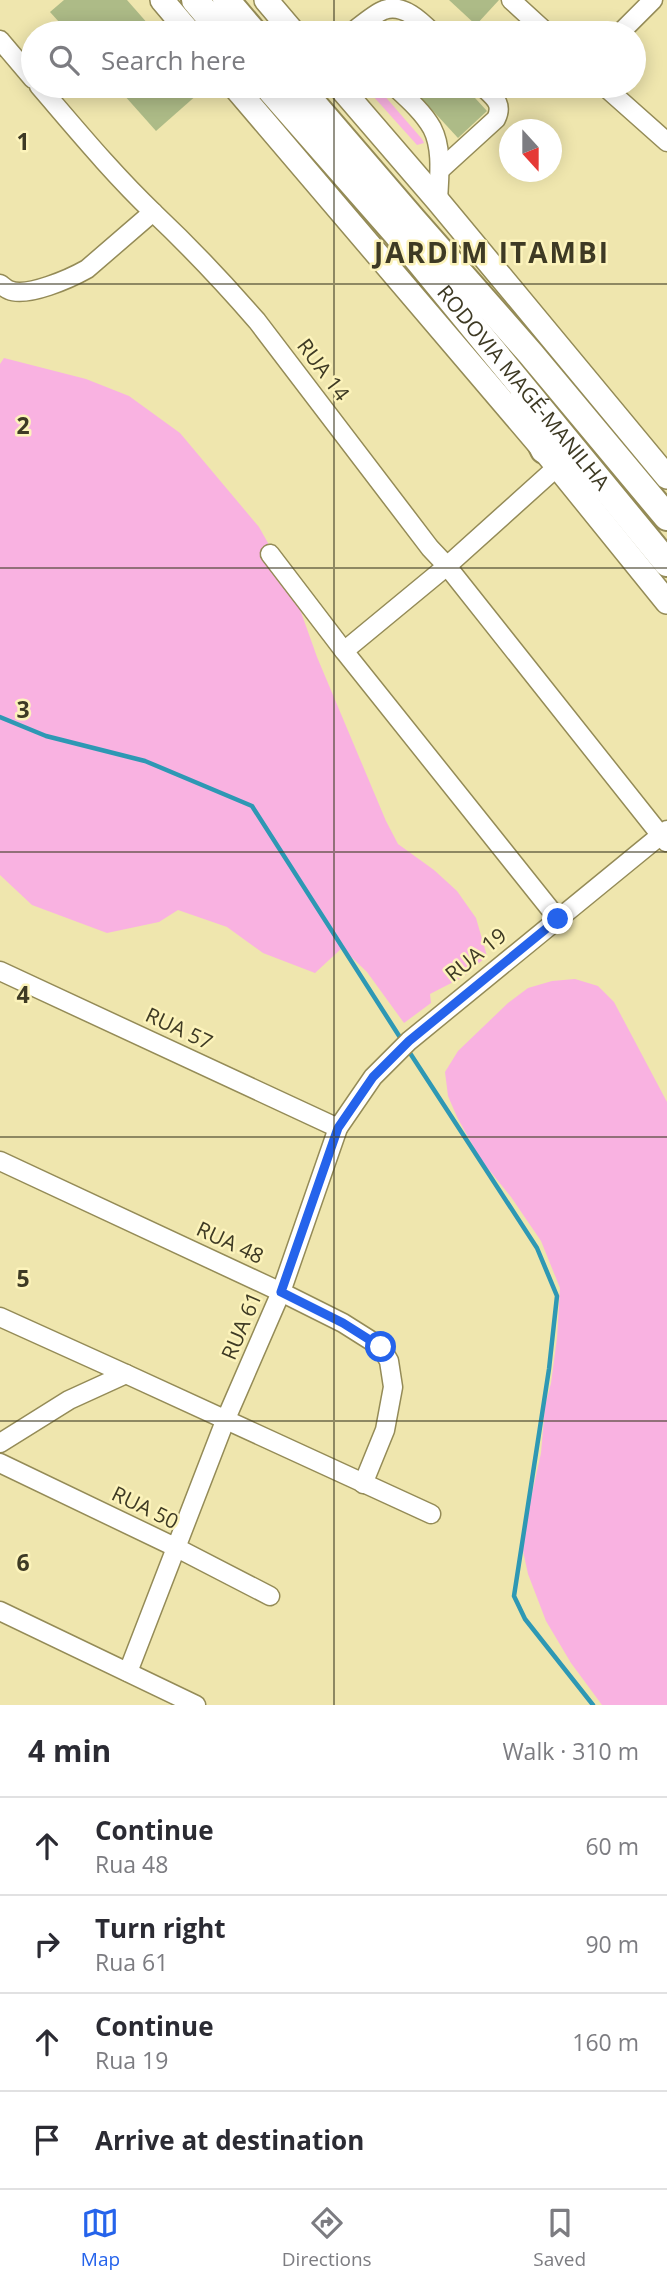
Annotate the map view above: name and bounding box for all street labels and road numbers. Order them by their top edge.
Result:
street label: RODOVIA MAGÉ-MANILHA [431,279,617,496]
street label: RUA 14 [291,333,356,406]
street label: RUA 19 [439,921,512,987]
street label: RUA 57 [141,1000,218,1056]
street label: RUA 48 [192,1214,269,1270]
street label: RUA 61 [214,1287,268,1364]
street label: RUA 50 [107,1479,183,1535]

